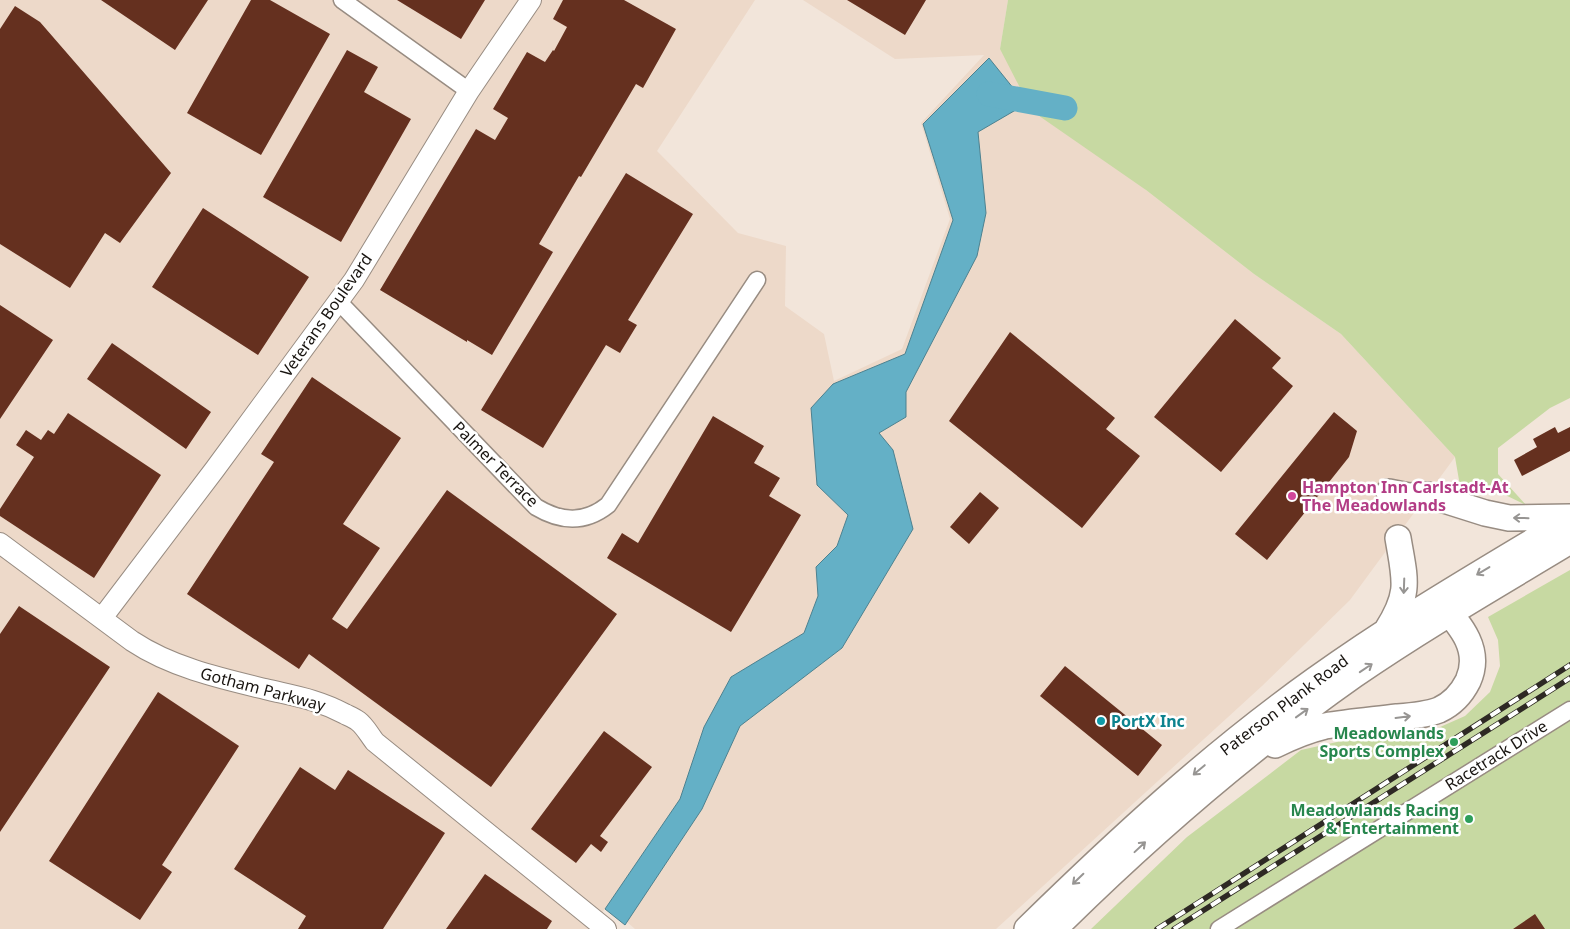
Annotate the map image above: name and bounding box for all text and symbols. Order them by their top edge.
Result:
street label: Veterans Boulevard [275,249,377,381]
street label: Palmer Terrace [448,416,544,512]
place label: Hampton Inn Carlstadt-At The Meadowlands [1302,476,1509,516]
marker: Hampton Inn Carlstadt-At The Meadowlands [1286,490,1298,502]
one-way arrow [1514,513,1530,523]
one-way arrow [1476,566,1491,576]
one-way arrow [1399,578,1409,594]
street label: Paterson Plank Road [1215,649,1353,761]
street label: Gotham Parkway [198,662,329,716]
one-way arrow [1358,662,1372,672]
one-way arrow [1295,708,1309,718]
place label: PortX Inc [1111,710,1185,732]
one-way arrow [1395,712,1411,722]
marker: PortX Inc [1095,715,1107,727]
street label: Racetrack Drive [1441,715,1551,795]
place label: Meadowlands Sports Complex [1320,722,1445,762]
marker: Meadowlands Sports Complex [1448,736,1460,748]
one-way arrow [1193,764,1206,775]
place label: Meadowlands Racing & Entertainment [1291,799,1459,839]
marker: Meadowlands Racing & Entertainment [1463,813,1475,825]
one-way arrow [1133,841,1146,853]
one-way arrow [1072,873,1084,885]

